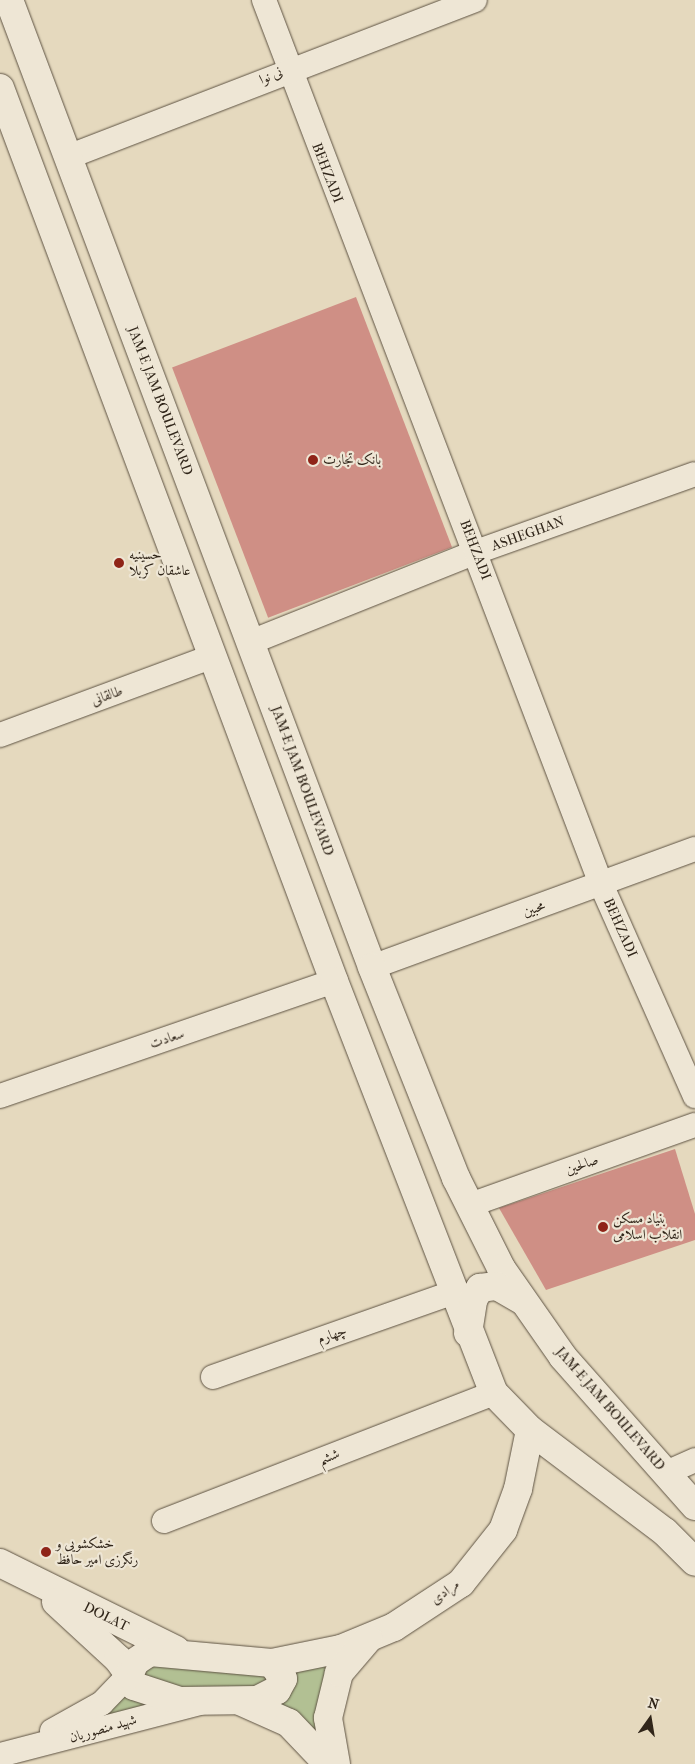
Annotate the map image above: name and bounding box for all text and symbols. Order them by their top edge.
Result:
street label: نی نوا [257,64,285,88]
street label: BEHZADI [308,140,346,206]
street label: JAM-E JAM BOULEVARD [124,324,196,478]
place label: بانک تجارت [323,452,381,468]
marker: بانک تجارت [307,454,319,466]
street label: ASHEGHAN [489,513,567,555]
street label: BEHZADI [456,517,494,583]
place label: حسینیه عاشقان کربلا [129,547,190,580]
marker: حسینیه عاشقان کربلا [113,557,125,569]
street label: طالقانی [89,683,125,709]
street label: JAM-E JAM BOULEVARD [267,704,337,858]
street label: BEHZADI [599,896,641,960]
street label: محبین [521,897,547,921]
street label: سعادت [147,1025,187,1053]
street label: صالحین [563,1151,601,1179]
place label: بنیاد مسکن انقلاب اسلامی [613,1211,682,1244]
marker: بنیاد مسکن انقلاب اسلامی [597,1221,609,1233]
street label: چهارم [315,1322,349,1348]
street label: JAM-E JAM BOULEVARD [552,1344,668,1474]
street label: ششم [316,1445,342,1469]
place label: خشکشویی و رنگرزی امیر حافظ [56,1536,138,1568]
marker: خشکشویی و رنگرزی امیر حافظ [40,1546,52,1558]
street label: مرادی [427,1576,463,1608]
street label: DOLAT [81,1599,131,1635]
north arrow [625,1694,675,1744]
text: N [646,1694,661,1713]
street label: شهید منصوریان [67,1711,139,1747]

